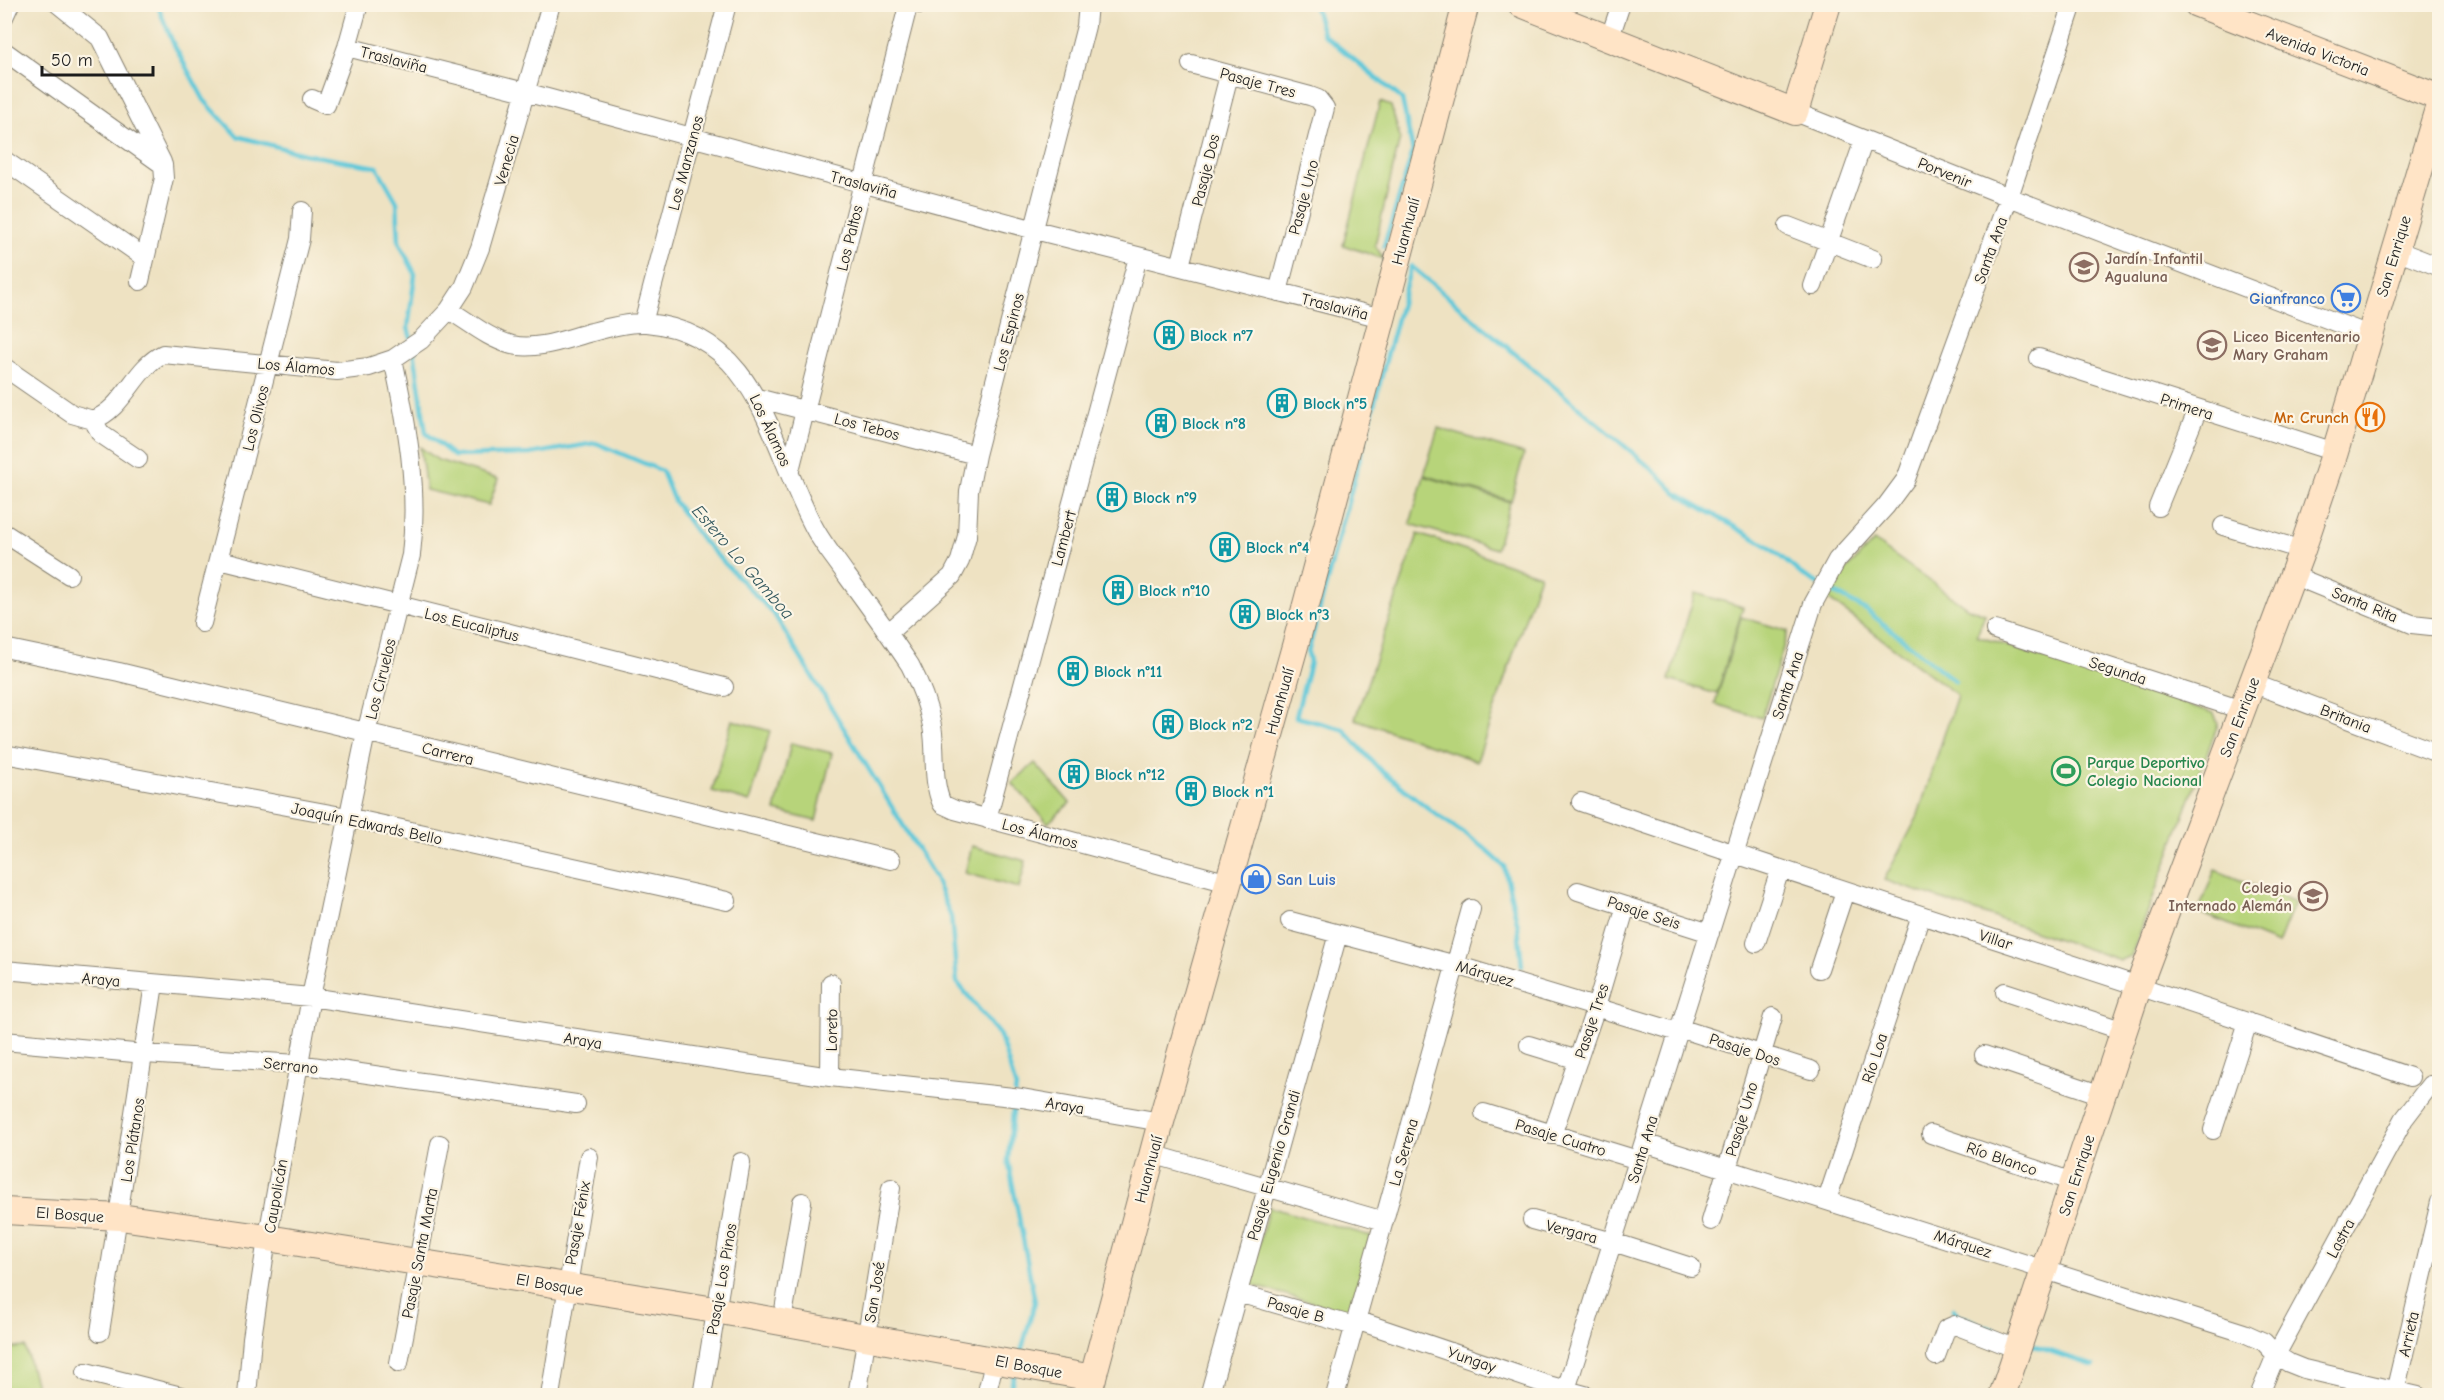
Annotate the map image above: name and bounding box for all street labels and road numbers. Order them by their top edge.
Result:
street label: Avenida Victoria [2264,24,2372,80]
street label: Traslaviña [358,43,429,77]
street label: Pasaje Tres [1218,64,1298,102]
street label: Los Manzanos [665,114,707,213]
street label: Pasaje Dos [1188,132,1224,208]
street label: Venecia [491,133,523,188]
street label: Porvenir [1915,154,1975,192]
street label: Pasaje Uno [1285,158,1323,237]
street label: Traslaviña [828,167,899,203]
street label: Huanhualí [1388,195,1424,267]
street label: Los Paltos [833,203,867,273]
street label: San Enrique [2373,213,2415,299]
street label: Santa Ana [1971,214,2011,286]
street label: Traslaviña [1299,290,1370,324]
street label: Los Espinos [990,291,1028,373]
street label: Los Álamos [257,354,336,379]
street label: Los Olivos [239,383,273,453]
street label: Primera [2158,390,2215,424]
street label: Los Álamos [746,391,796,470]
street label: Los Tebos [832,410,902,444]
street label: Lambert [1048,508,1080,568]
street label: Santa Rita [2329,584,2400,626]
street label: Los Eucaliptus [423,605,521,645]
street label: Los Ciruelos [362,637,400,721]
street label: Santa Ana [1769,649,1807,721]
street label: Segunda [2087,653,2149,689]
street label: Huanhualí [1262,665,1298,737]
street label: San Enrique [2216,675,2263,760]
street label: Britania [2318,701,2374,737]
street label: Carrera [420,739,476,769]
street label: Joaquín Edwards Bello [290,799,444,849]
street label: Los Álamos [1000,814,1080,853]
street label: Pasaje Seis [1605,893,1683,933]
street label: Villar [1977,926,2015,954]
street label: Márquez [1454,957,1516,991]
street label: Araya [81,969,121,991]
street label: Pasaje Tres [1571,981,1613,1061]
street label: Loreto [823,1008,841,1052]
street label: Araya [562,1029,603,1053]
street label: Pasaje Dos [1707,1030,1783,1070]
street label: Río Loa [1858,1031,1891,1086]
street label: Serrano [263,1054,319,1078]
street label: Pasaje Uno [1722,1080,1762,1159]
street label: Pasaje Eugenio Grandi [1244,1088,1304,1243]
street label: Araya [1044,1094,1085,1118]
street label: Los Plátanos [117,1096,149,1184]
street label: Santa Ana [1624,1113,1662,1185]
street label: La Serena [1386,1116,1422,1188]
street label: Pasaje Cuatro [1513,1116,1608,1160]
street label: San Enrique [2055,1132,2099,1218]
street label: Huanhualí [1131,1133,1167,1205]
street label: Río Blanco [1964,1138,2039,1179]
street label: Caupolicán [261,1158,291,1235]
street label: Pasaje Fénix [562,1179,594,1267]
street label: Pasaje Santa Marta [398,1186,441,1320]
street label: El Bosque [35,1204,104,1226]
street label: Vergara [1544,1216,1599,1247]
street label: Lastra [2323,1216,2359,1261]
street label: Pasaje Los Pinos [703,1222,741,1336]
street label: Márquez [1932,1226,1994,1262]
street label: San José [861,1260,889,1324]
street label: El Bosque [515,1270,585,1300]
street label: Pasaje B [1265,1293,1326,1327]
street label: Arrieta [2395,1310,2423,1359]
street label: Yungay [1445,1343,1499,1377]
street label: El Bosque [994,1352,1064,1382]

